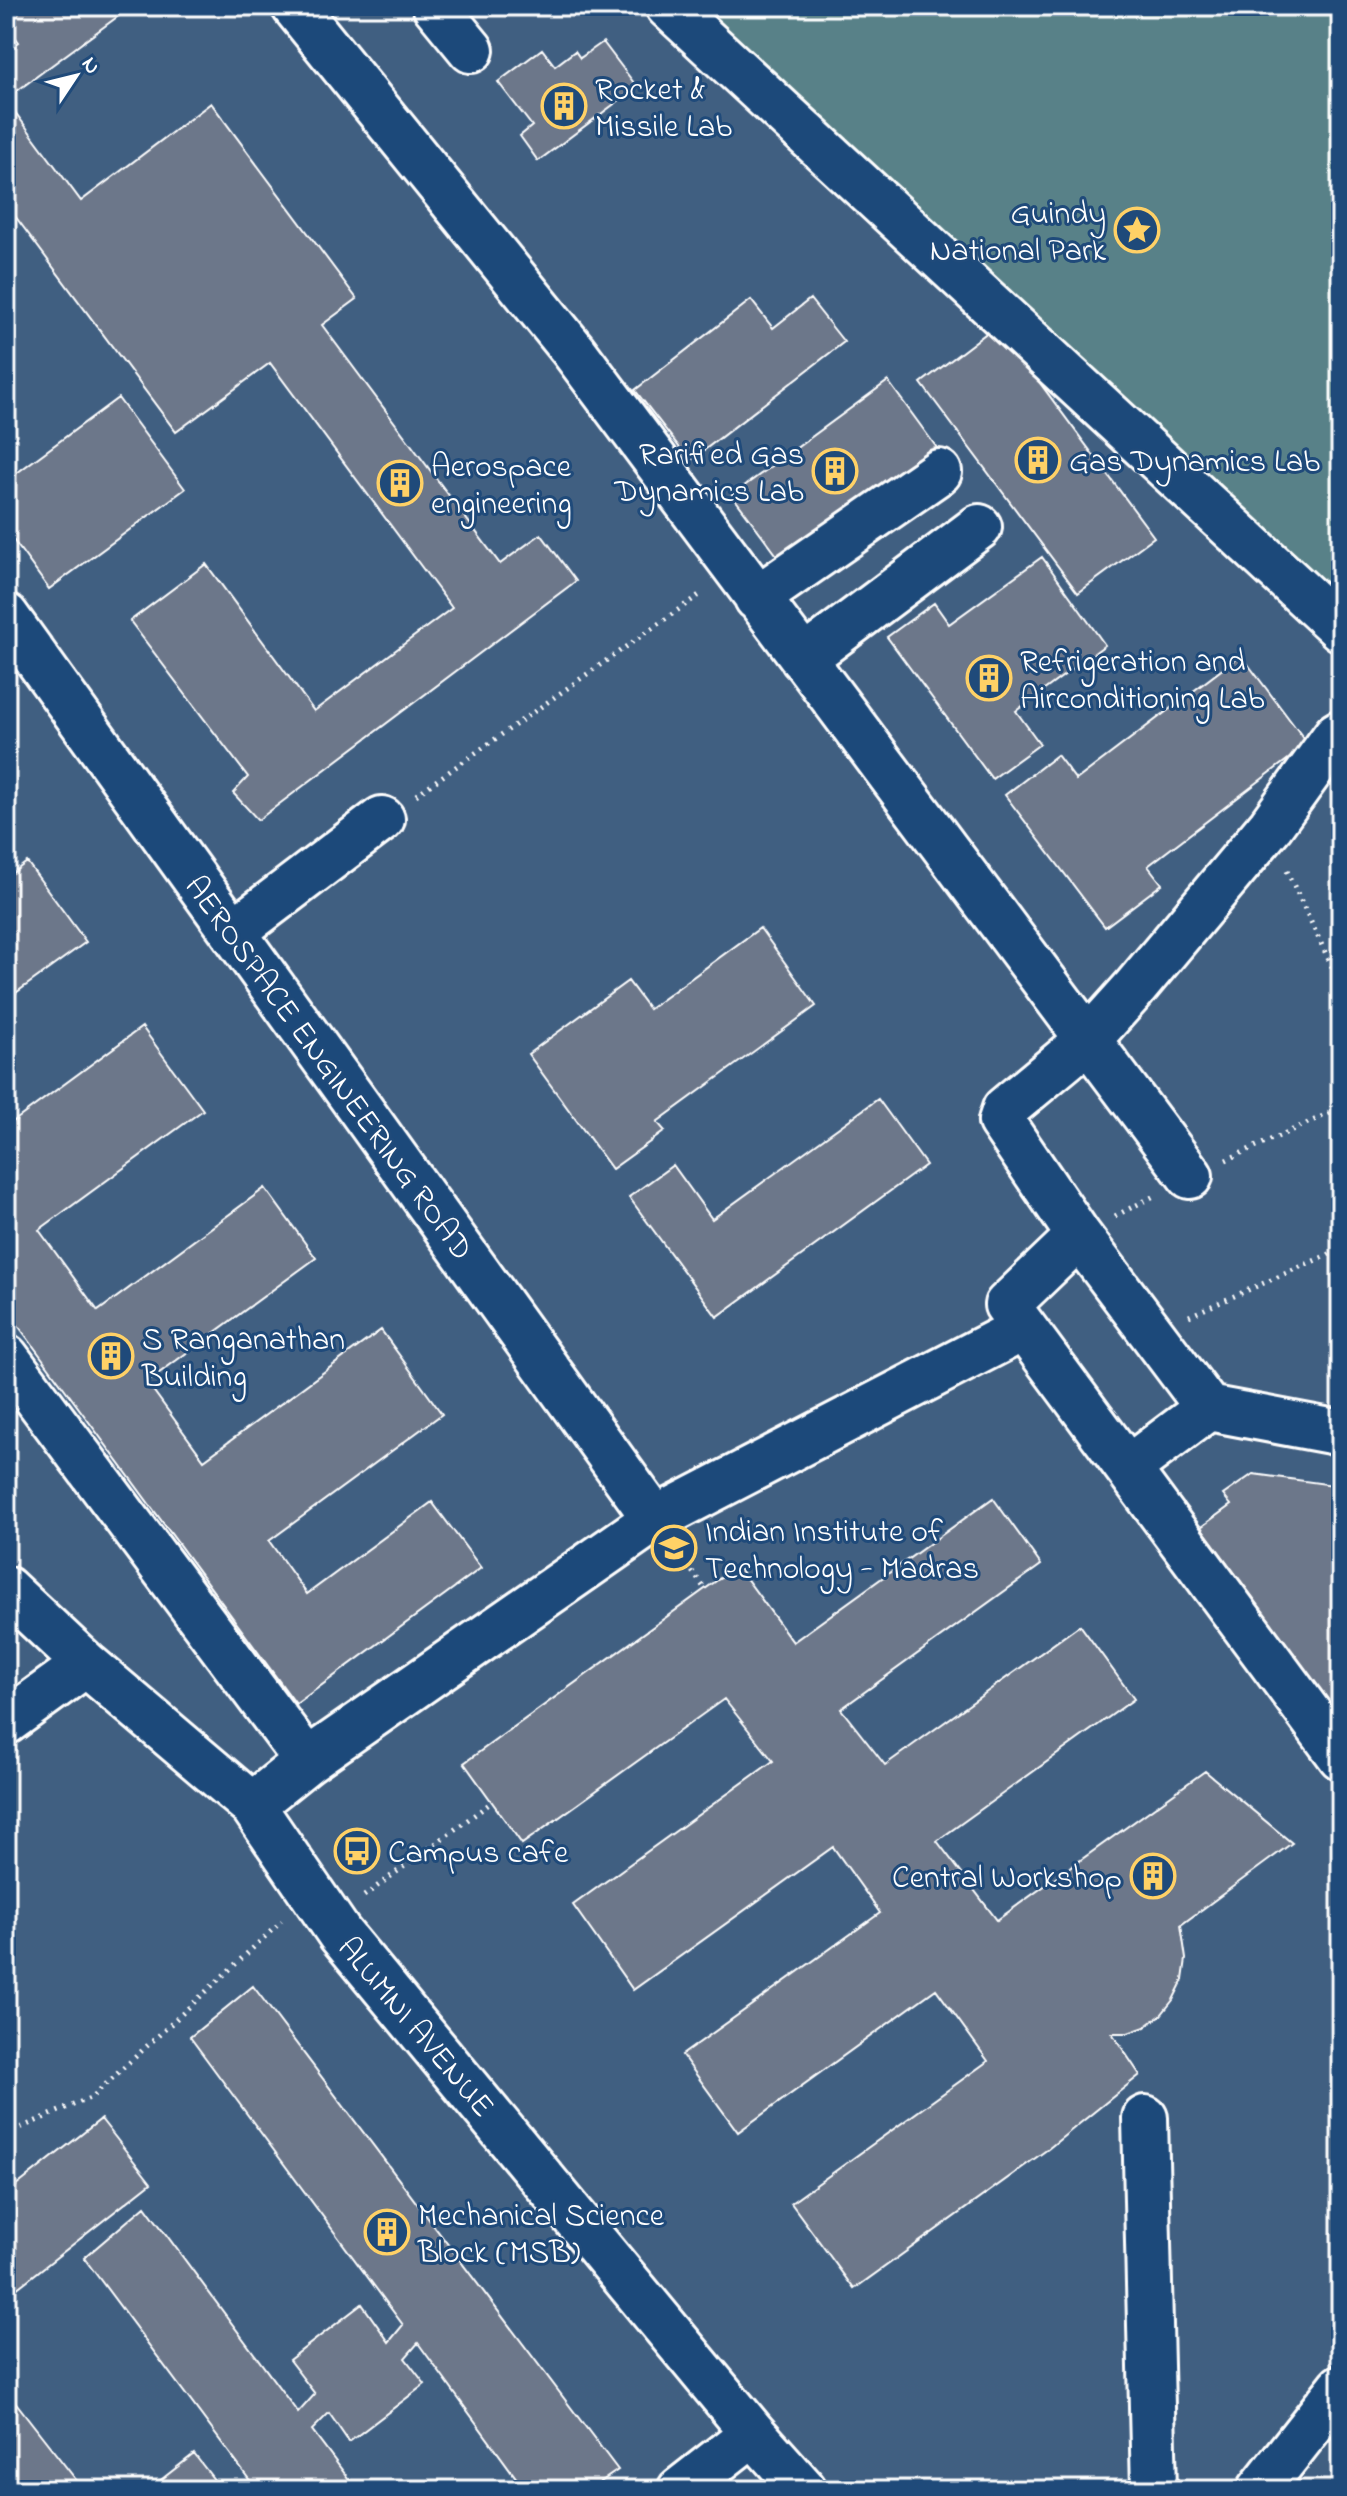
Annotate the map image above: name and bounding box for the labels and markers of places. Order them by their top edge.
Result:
place label: Rocket & Missile Lab [595,68,732,152]
building icon: Rocket & Missile Lab [540,82,588,130]
place label: Guindy National Park [930,192,1107,276]
place icon: Guindy National Park [1113,206,1161,254]
place label: Rarified Gas Dynamics Lab [614,433,804,517]
building icon: Gas Dynamics Lab [1014,436,1062,484]
place label: Gas Dynamics Lab [1069,440,1320,487]
place label: Aerospace engineering [431,445,572,529]
building icon: Rarified Gas Dynamics Lab [811,447,859,495]
building icon: Aerospace engineering [376,459,424,507]
place label: Refrigeration and Airconditioning Lab [1020,640,1265,724]
building icon: Refrigeration and Airconditioning Lab [965,654,1013,702]
place label: S Ranganathan Building [141,1318,345,1402]
building icon: S Ranganathan Building [87,1332,135,1380]
place label: Indian Institute of Technology - Madras [705,1510,979,1594]
school or university icon: Indian Institute of Technology - Madras [650,1524,698,1572]
bus stop icon: Campus cafe [333,1827,381,1875]
place label: Campus cafe [388,1831,569,1878]
building icon: Central Workshop [1129,1852,1177,1900]
place label: Central Workshop [892,1856,1122,1903]
place label: Mechanical Science Block (MSB) [417,2194,665,2278]
building icon: Mechanical Science Block (MSB) [363,2208,411,2256]

